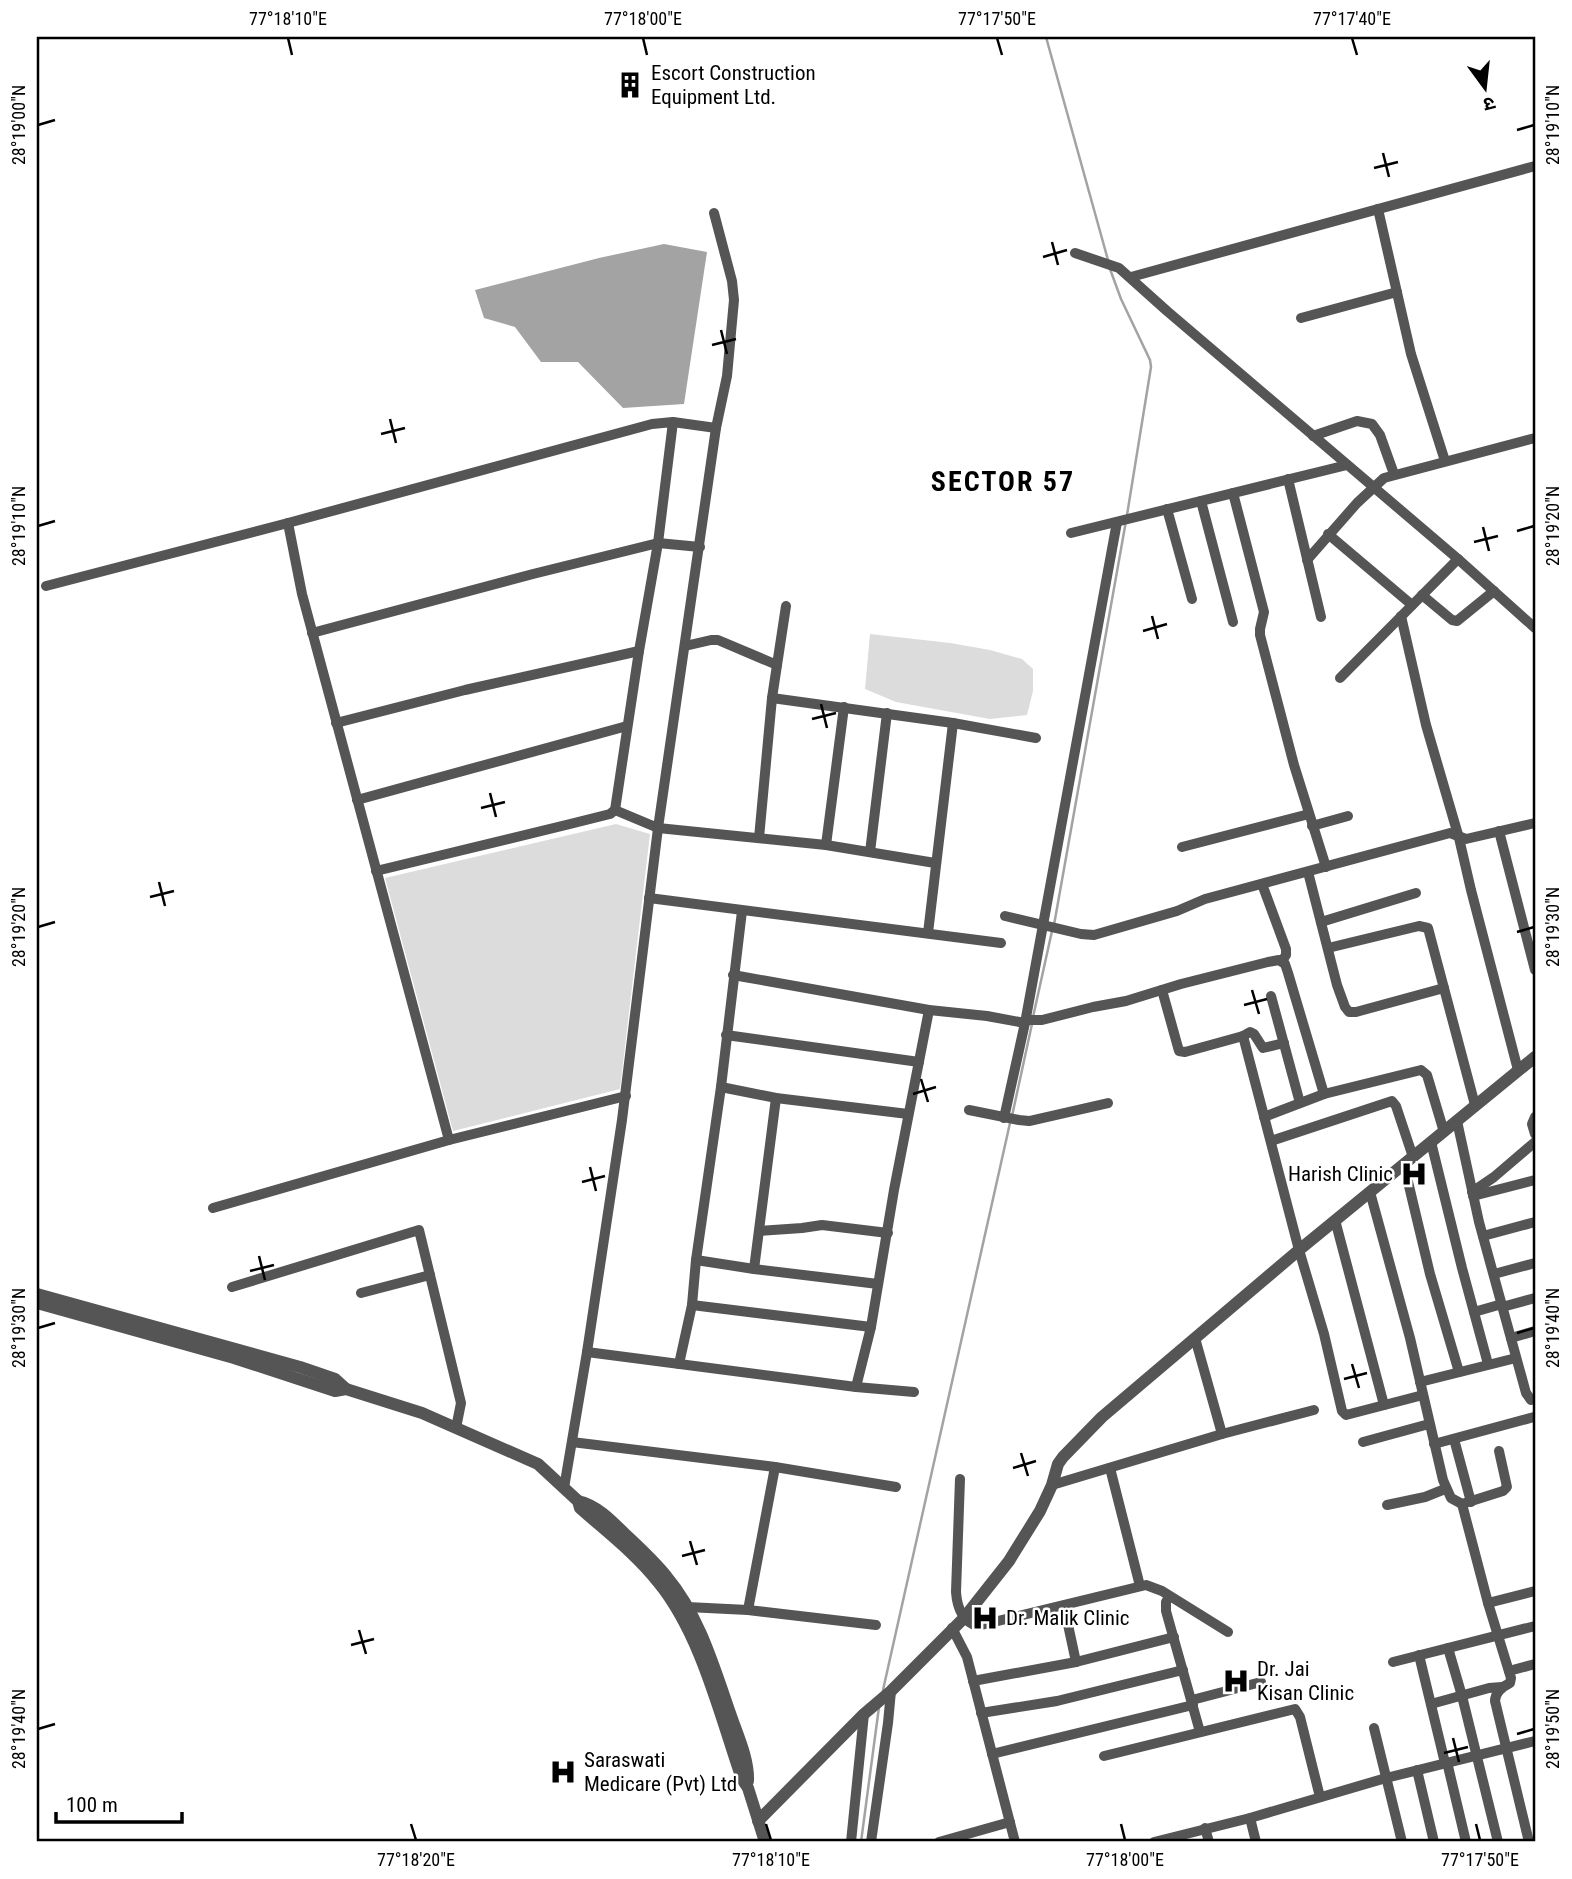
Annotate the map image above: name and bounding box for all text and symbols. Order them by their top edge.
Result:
text: 77°18'10"E [249,8,327,29]
text: 77°18'00"E [604,8,682,29]
text: 77°17'50"E [958,8,1036,29]
text: 77°17'40"E [1313,8,1391,29]
north arrow [1450,52,1520,122]
place label: Escort Construction Equipment Ltd. [651,61,816,109]
building icon: Escort Construction Equipment Ltd. [615,70,645,100]
text: 28°19'00"N [8,85,29,165]
text: 28°19'10"N [1542,85,1563,165]
text: उ [1480,91,1498,117]
district label: SECTOR 57 [931,465,1075,498]
text: 28°19'10"N [8,486,29,566]
text: 28°19'20"N [1542,486,1563,566]
text: 28°19'20"N [8,887,29,967]
text: 28°19'30"N [1542,887,1563,967]
hospital icon: Harish Clinic [1399,1159,1429,1189]
place label: Harish Clinic [1288,1162,1393,1186]
text: 28°19'30"N [8,1288,29,1368]
text: 28°19'40"N [1542,1288,1563,1368]
hospital icon: Dr. Malik Clinic [970,1603,1000,1633]
place label: Dr. Malik Clinic [1006,1606,1130,1630]
place label: Dr. Jai Kisan Clinic [1257,1657,1354,1705]
hospital icon: Dr. Jai Kisan Clinic [1221,1666,1251,1696]
text: 28°19'40"N [8,1689,29,1769]
text: 28°19'50"N [1542,1689,1563,1769]
place label: Saraswati Medicare (Pvt) Ltd [584,1748,737,1796]
hospital icon: Saraswati Medicare (Pvt) Ltd [548,1757,578,1787]
scale bar [56,1781,182,1825]
text: 100 m [66,1793,118,1817]
text: 77°18'20"E [377,1849,455,1870]
text: 77°18'10"E [732,1849,810,1870]
text: 77°18'00"E [1086,1849,1164,1870]
text: 77°17'50"E [1441,1849,1519,1870]

